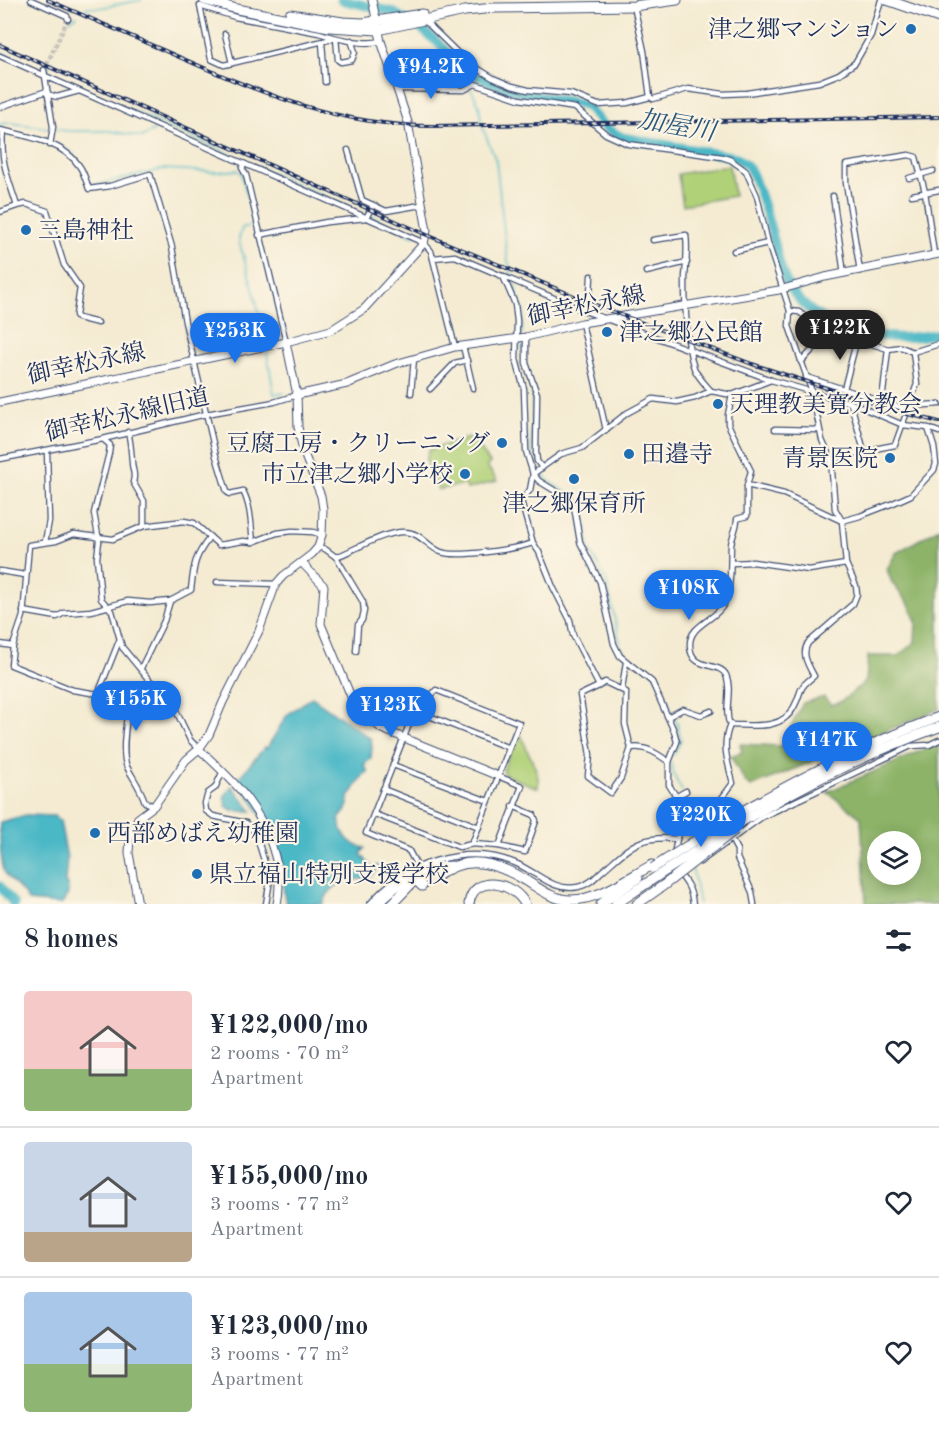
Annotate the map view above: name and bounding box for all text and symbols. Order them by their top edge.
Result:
place label: 津之郷マンション [708,16,899,43]
marker: 津之郷マンション [904,22,918,36]
pin: ¥94.2K [382,49,480,100]
text: ¥94.2K [397,58,465,78]
water label: 加屋川 [636,105,721,147]
place label: 三島神社 [38,217,134,244]
marker: 三島神社 [19,223,33,237]
street label: 御幸松永線 [525,281,648,330]
pin: ¥122K [798,310,882,361]
pin: ¥253K [193,313,277,364]
place label: 津之郷公民館 [619,319,763,346]
text: ¥122K [809,319,871,339]
text: ¥253K [204,322,266,342]
marker: 津之郷公民館 [600,325,614,339]
street label: 御幸松永線 [25,338,148,389]
street label: 御幸松永線旧道 [42,382,212,447]
place label: 天理教美寛分教会 [730,391,922,418]
marker: 天理教美寛分教会 [711,397,725,411]
place label: 豆腐工房・クリーニング [226,430,490,457]
marker: 豆腐工房・クリーニング [495,436,509,450]
place label: 田邉寺 [641,441,713,468]
place label: 青景医院 [782,445,878,472]
marker: 田邉寺 [622,447,636,461]
marker: 青景医院 [883,451,897,465]
place label: 市立津之郷小学校 [261,461,453,488]
marker: 市立津之郷小学校 [458,467,472,481]
marker: 津之郷保育所 [567,472,581,486]
place label: 津之郷保育所 [502,490,646,517]
pin: ¥108K [647,570,731,621]
text: ¥108K [658,579,720,599]
pin: ¥155K [94,681,178,732]
pin: ¥123K [349,687,433,738]
text: ¥155K [105,690,167,710]
text: ¥123K [360,696,422,716]
pin: ¥147K [785,722,869,773]
text: ¥147K [796,731,858,751]
pin: ¥220K [659,797,743,848]
text: ¥220K [670,806,732,826]
place label: 西部めばえ幼稚園 [107,820,299,847]
marker: 西部めばえ幼稚園 [88,826,102,840]
map controls [867,831,921,885]
button: layers [867,831,921,885]
place label: 県立福山特別支援学校 [209,861,449,888]
marker: 県立福山特別支援学校 [190,867,204,881]
icon: filters [882,924,915,957]
text: 8 homes [24,927,118,953]
text: ¥122,000/mo [210,1013,368,1039]
icon: home [72,1015,144,1087]
icon: heart [882,1035,915,1068]
text: 2 rooms · 70 m² [210,1044,349,1064]
text: Apartment [210,1069,304,1089]
text: ¥155,000/mo [210,1164,368,1190]
icon: home [72,1166,144,1238]
icon: heart [882,1186,915,1219]
text: 3 rooms · 77 m² [210,1195,349,1215]
text: Apartment [210,1220,304,1240]
text: ¥123,000/mo [210,1314,368,1340]
icon: home [72,1316,144,1388]
icon: heart [882,1336,915,1369]
text: 3 rooms · 77 m² [210,1345,349,1365]
text: Apartment [210,1370,304,1390]

